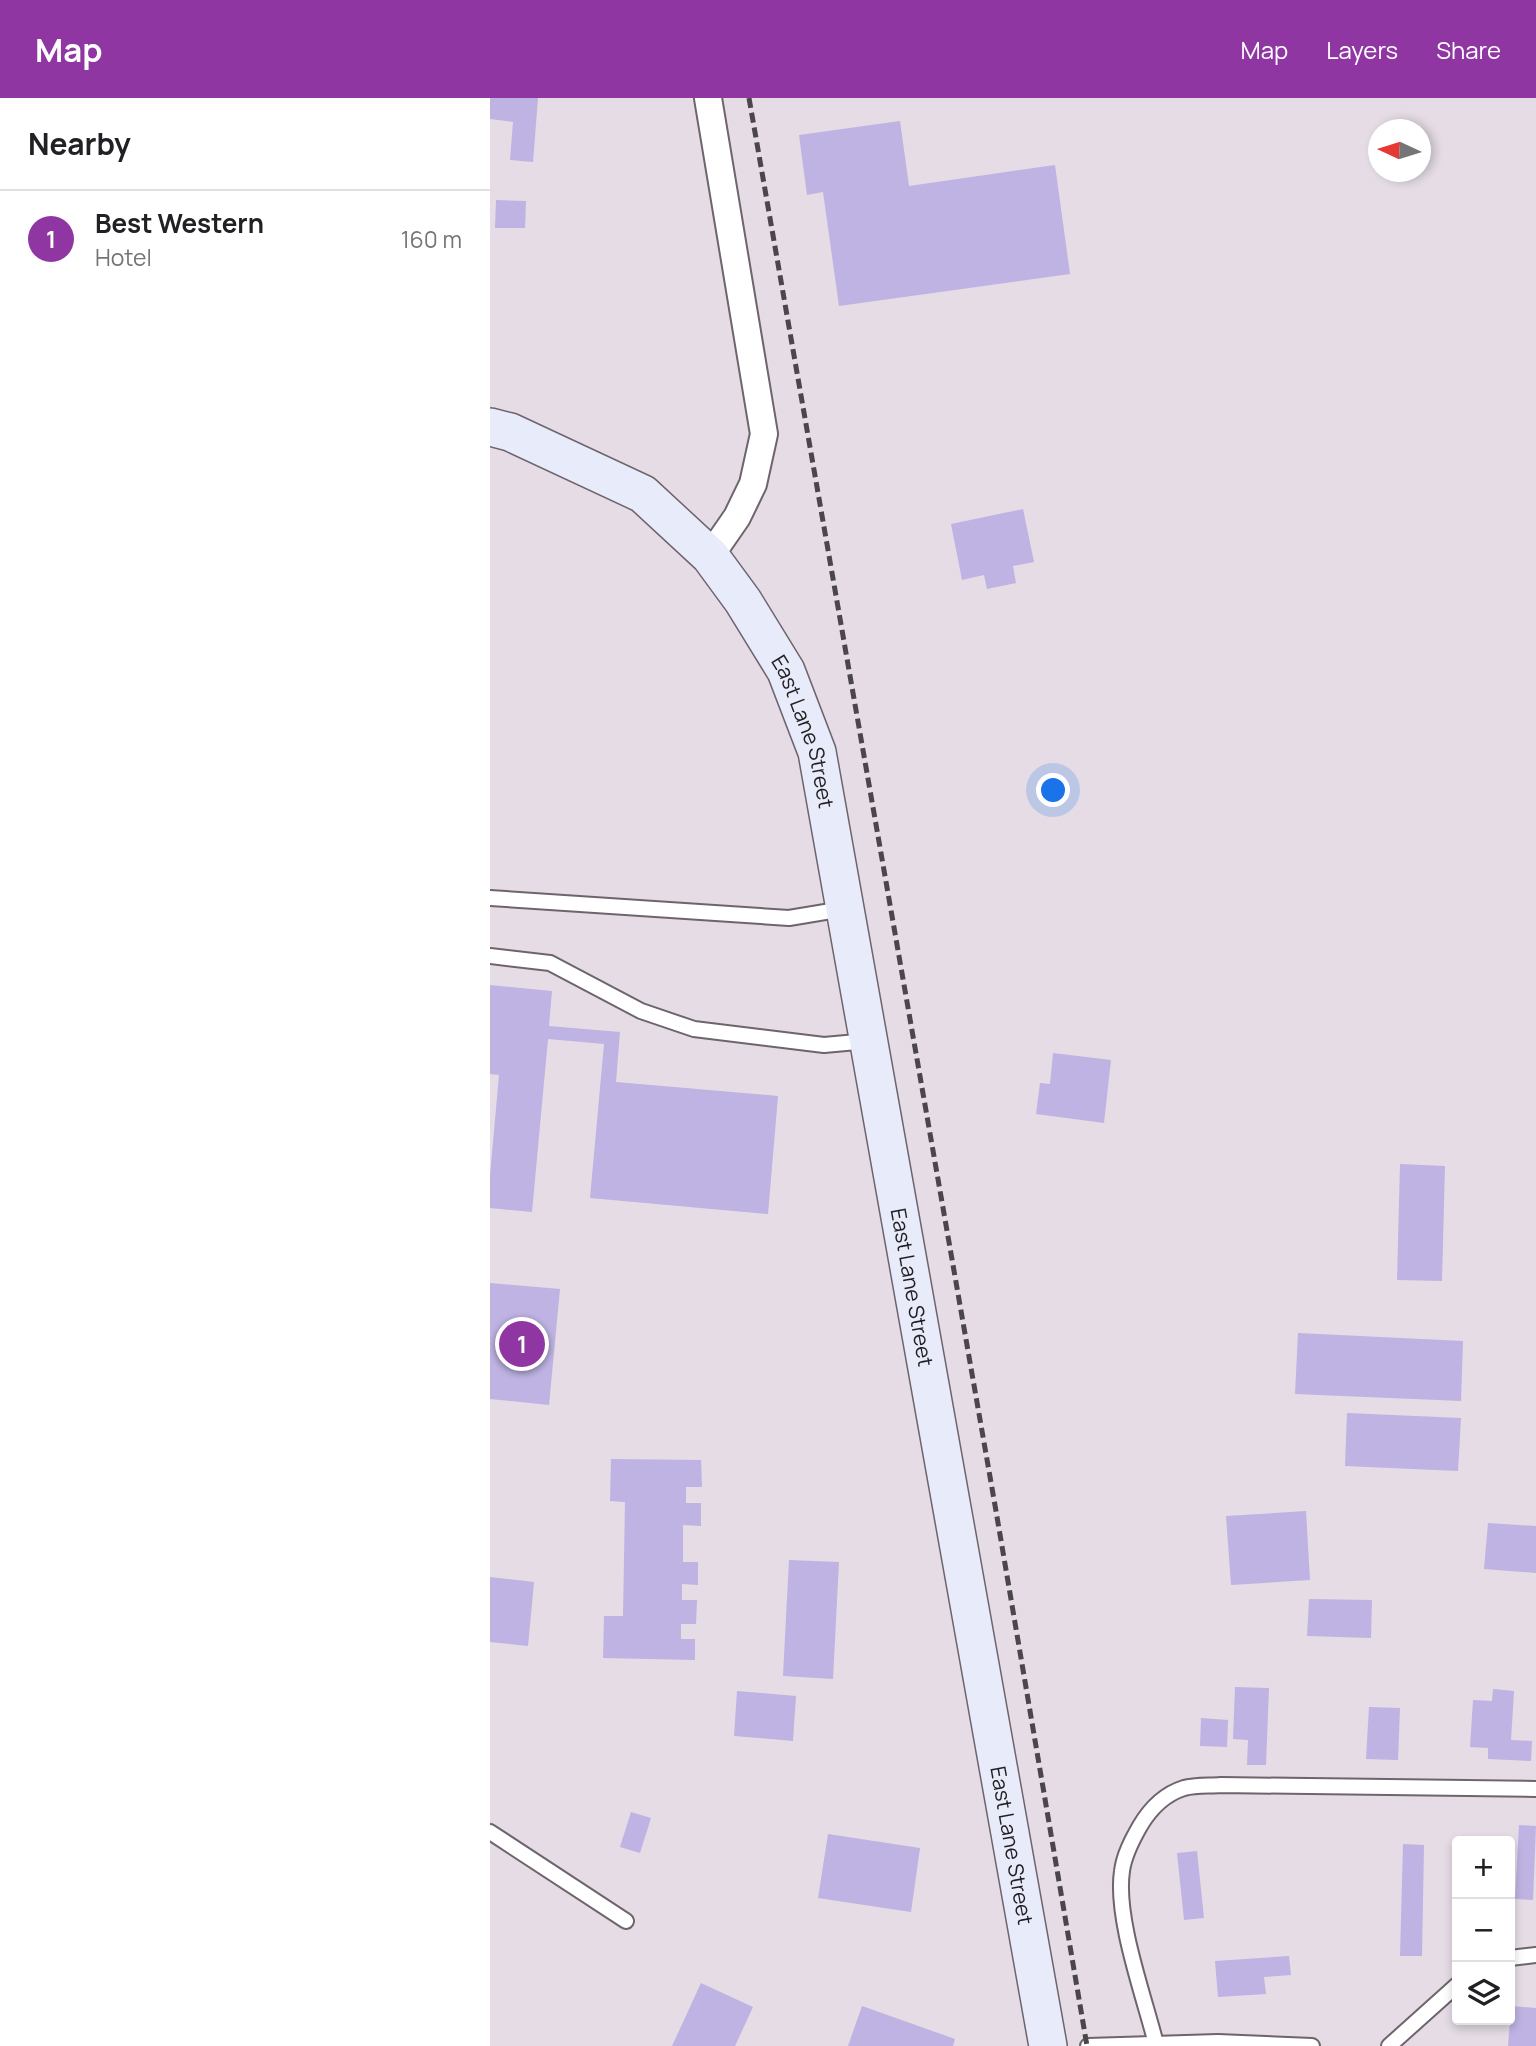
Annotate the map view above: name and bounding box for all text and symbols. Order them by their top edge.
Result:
text: Map [35,27,103,72]
text: Map [1241,33,1288,66]
text: Layers [1326,33,1398,66]
text: Share [1436,33,1501,66]
north arrow [1368,119,1431,182]
text: Nearby [28,123,131,164]
text: Best Western [95,205,264,241]
text: 1 [46,223,56,255]
text: 160 m [401,223,462,255]
text: Hotel [95,241,152,273]
street label: East Lane Street [765,649,841,810]
your location [1036,773,1070,807]
street label: East Lane Street [885,1206,940,1369]
pin: 1 [499,1318,545,1370]
street label: East Lane Street [984,1764,1040,1927]
map controls [1452,1836,1515,2025]
button: + [1452,1836,1515,1899]
button: − [1452,1899,1515,1962]
button: layers [1452,1962,1515,2025]

